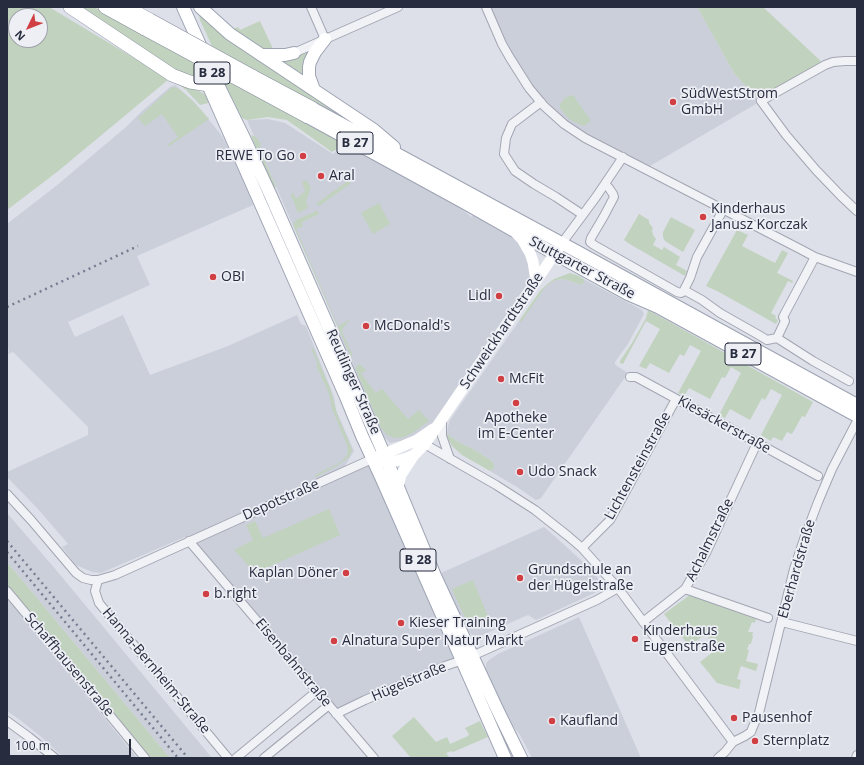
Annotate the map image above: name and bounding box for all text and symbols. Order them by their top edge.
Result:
north arrow [8,8,48,48]
text: N [11,27,28,44]
road number: B 28 [194,62,230,84]
place label: SüdWestStrom GmbH [681,86,778,118]
marker: SüdWestStrom GmbH [668,97,678,107]
road number: B 27 [337,132,373,154]
place label: REWE To Go [216,148,295,164]
marker: REWE To Go [298,151,308,161]
place label: Aral [329,168,355,184]
marker: Aral [316,171,326,181]
place label: Kinderhaus Janusz Korczak [711,201,808,234]
marker: Kinderhaus Janusz Korczak [698,212,708,222]
street label: Stuttgarter Straße [526,233,638,303]
place label: OBI [221,269,245,285]
street label: Schweickhardtstraße [457,270,547,392]
marker: OBI [208,272,218,282]
place label: Lidl [468,288,491,304]
marker: Lidl [494,291,504,301]
place label: McDonald's [374,318,450,334]
marker: McDonald's [361,321,371,331]
street label: Reutlinger Straße [322,327,384,437]
road number: B 27 [725,343,761,365]
place label: McFit [509,371,544,387]
marker: McFit [496,374,506,384]
street label: Kiesäckerstraße [675,392,773,458]
marker: Apotheke im E-Center [511,398,521,408]
street label: Lichtensteinstraße [601,409,675,523]
place label: Apotheke im E-Center [478,410,554,442]
place label: Udo Snack [528,464,597,480]
marker: Udo Snack [515,467,525,477]
street label: Depotstraße [240,476,322,524]
street label: Achalmstraße [683,496,737,584]
street label: Eberhardstraße [775,518,819,620]
road number: B 28 [400,549,436,571]
place label: Grundschule an der Hügelstraße [528,562,633,594]
place label: Kaplan Döner [249,565,338,581]
marker: Kaplan Döner [341,568,351,578]
marker: Grundschule an der Hügelstraße [515,573,525,583]
place label: b.right [214,586,257,602]
marker: b.right [201,589,211,599]
street label: Hanna-Bernheim-Straße [98,605,214,737]
street label: Schaffhausenstraße [21,610,117,720]
place label: Kieser Training [409,615,506,631]
street label: Eisenbahnstraße [251,616,335,710]
marker: Kieser Training [396,618,406,628]
place label: Kinderhaus Eugenstraße [643,623,725,656]
place label: Alnatura Super Natur Markt [342,633,523,649]
marker: Kinderhaus Eugenstraße [630,634,640,644]
marker: Alnatura Super Natur Markt [329,636,339,646]
street label: Hügelstraße [369,659,449,705]
place label: Pausenhof [742,710,812,726]
place label: Kaufland [560,713,618,729]
marker: Pausenhof [729,713,739,723]
marker: Kaufland [547,716,557,726]
scale bar [10,731,133,757]
place label: Sternplatz [763,733,829,749]
marker: Sternplatz [750,736,760,746]
text: 100 m [15,737,50,754]

